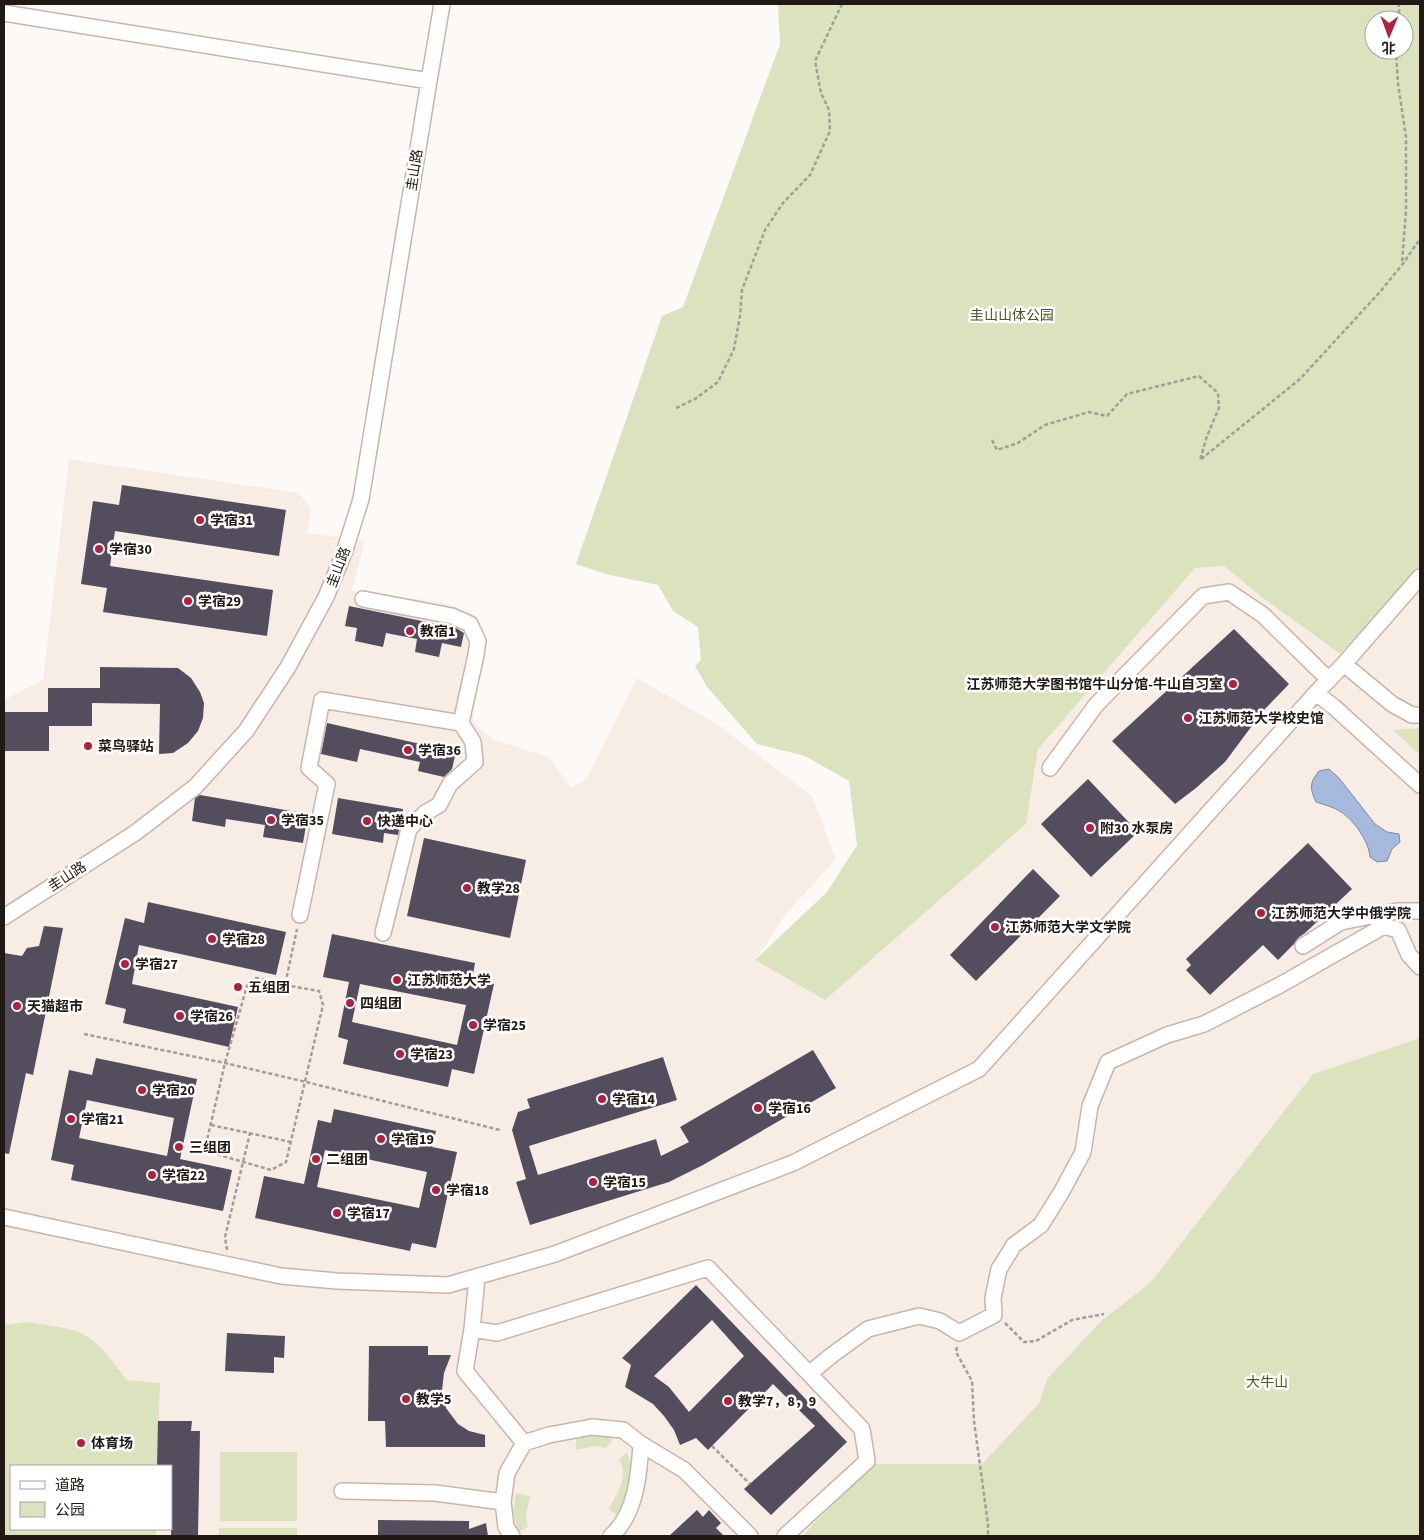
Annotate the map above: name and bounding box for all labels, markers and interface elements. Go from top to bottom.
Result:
north arrow [1364,10,1414,60]
text: 北 [1382,37,1396,57]
street label: 圭山路 [402,148,428,192]
park label: 圭山山体公园 [970,306,1054,326]
place label: 学宿31 [210,511,253,531]
marker: 学宿31 [194,514,206,526]
place label: 学宿30 [109,540,152,560]
marker: 学宿30 [93,543,105,555]
street label: 圭山路 [322,544,356,591]
place label: 学宿29 [198,592,241,612]
marker: 学宿29 [182,595,194,607]
place label: 教宿1 [420,622,455,642]
marker: 教宿1 [404,625,416,637]
place label: 江苏师范大学图书馆牛山分馆-牛山自习室 [966,675,1223,695]
marker: 江苏师范大学图书馆牛山分馆-牛山自习室 [1227,678,1239,690]
place label: 江苏师范大学校史馆 [1198,709,1324,729]
marker: 江苏师范大学校史馆 [1182,712,1194,724]
place label: 菜鸟驿站 [98,737,154,757]
marker: 菜鸟驿站 [82,740,94,752]
place label: 学宿36 [418,741,461,761]
marker: 学宿36 [402,744,414,756]
place label: 学宿35 [281,811,324,831]
place label: 快递中心 [377,812,433,832]
marker: 学宿35 [265,814,277,826]
marker: 快递中心 [361,815,373,827]
place label: 附30 水泵房 [1100,819,1174,839]
marker: 附30 水泵房 [1084,822,1096,834]
street label: 圭山路 [44,857,91,897]
place label: 教学28 [477,879,520,899]
marker: 教学28 [461,882,473,894]
place label: 江苏师范大学中俄学院 [1271,904,1411,924]
marker: 江苏师范大学中俄学院 [1255,907,1267,919]
place label: 江苏师范大学文学院 [1005,918,1131,938]
marker: 江苏师范大学文学院 [989,921,1001,933]
place label: 学宿28 [222,930,265,950]
marker: 学宿28 [206,933,218,945]
place label: 学宿27 [135,955,178,975]
marker: 学宿27 [119,958,131,970]
place label: 江苏师范大学 [407,971,491,991]
marker: 江苏师范大学 [391,974,403,986]
place label: 五组团 [248,978,290,998]
marker: 五组团 [232,981,244,993]
place label: 四组团 [360,994,402,1014]
place label: 天猫超市 [27,997,83,1017]
marker: 四组团 [344,997,356,1009]
marker: 天猫超市 [11,1000,23,1012]
place label: 学宿26 [190,1007,233,1027]
marker: 学宿26 [174,1010,186,1022]
place label: 学宿25 [483,1016,526,1036]
marker: 学宿25 [467,1019,479,1031]
place label: 学宿23 [410,1045,453,1065]
marker: 学宿23 [394,1048,406,1060]
place label: 学宿20 [152,1081,195,1101]
marker: 学宿20 [136,1084,148,1096]
place label: 学宿14 [612,1090,655,1110]
marker: 学宿14 [596,1093,608,1105]
place label: 学宿16 [768,1099,811,1119]
marker: 学宿16 [752,1102,764,1114]
place label: 学宿21 [81,1110,124,1130]
marker: 学宿21 [65,1113,77,1125]
place label: 学宿19 [391,1130,434,1150]
marker: 学宿19 [375,1133,387,1145]
place label: 三组团 [189,1138,231,1158]
marker: 三组团 [173,1141,185,1153]
place label: 二组团 [326,1150,368,1170]
marker: 二组团 [310,1153,322,1165]
place label: 学宿22 [162,1166,205,1186]
marker: 学宿22 [146,1169,158,1181]
place label: 学宿15 [603,1173,646,1193]
marker: 学宿15 [587,1176,599,1188]
place label: 学宿18 [446,1181,489,1201]
marker: 学宿18 [430,1184,442,1196]
place label: 学宿17 [347,1204,390,1224]
marker: 学宿17 [331,1207,343,1219]
park label: 大牛山 [1246,1373,1288,1393]
place label: 教学5 [416,1390,451,1410]
place label: 教学7，8，9 [738,1392,816,1412]
marker: 教学5 [400,1393,412,1405]
marker: 教学7，8，9 [722,1395,734,1407]
place label: 体育场 [91,1434,133,1454]
marker: 体育场 [75,1437,87,1449]
legend [10,1465,172,1530]
text: 道路 [55,1475,85,1496]
text: 公园 [55,1500,85,1521]

